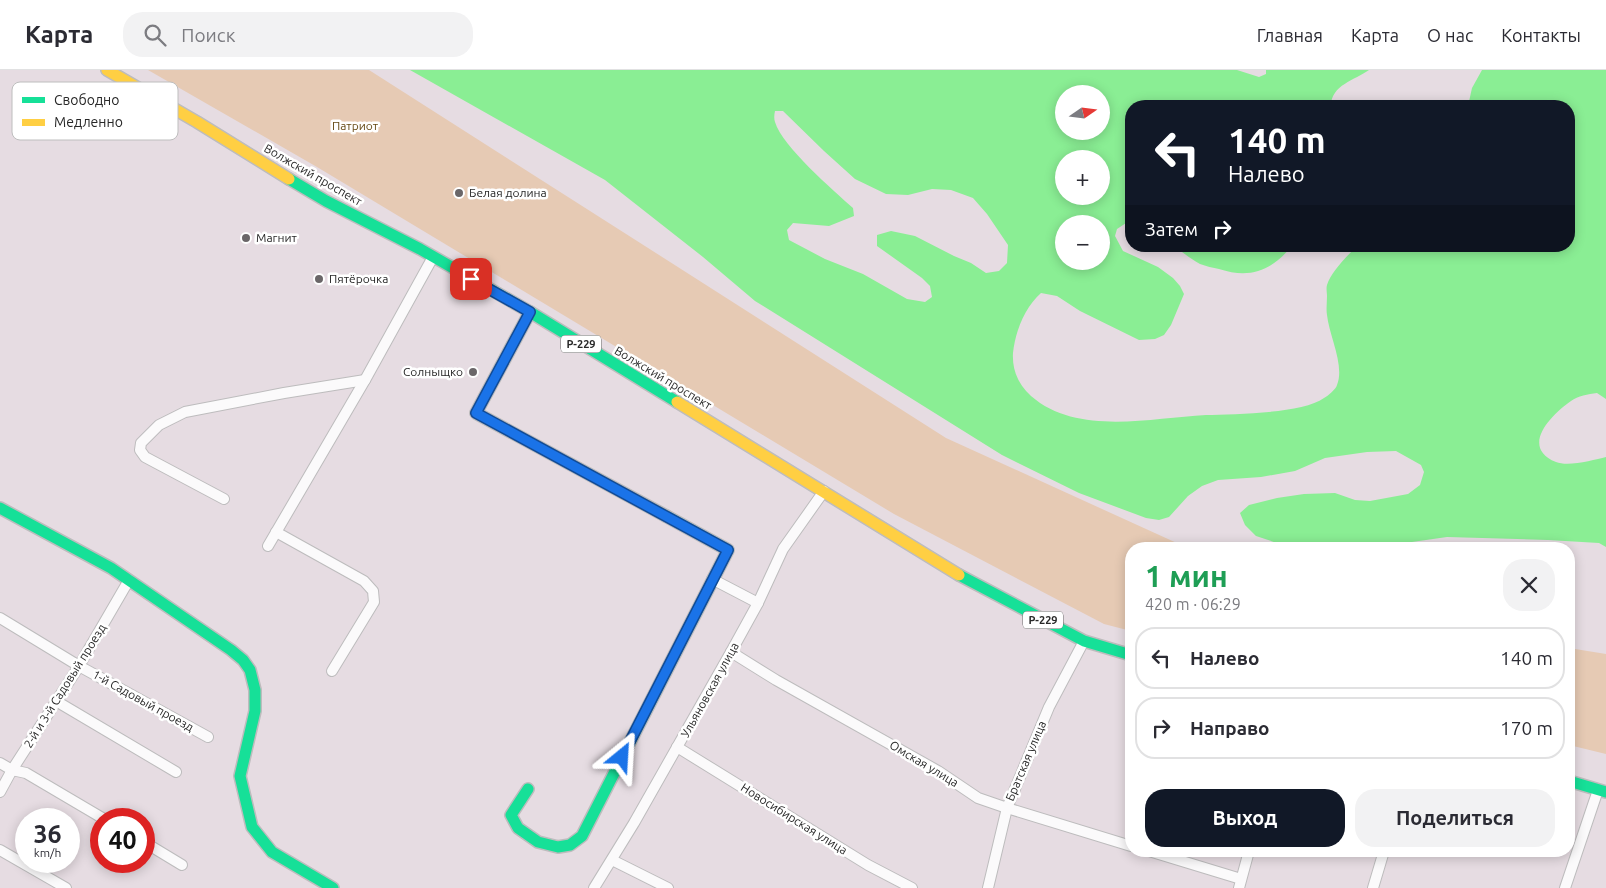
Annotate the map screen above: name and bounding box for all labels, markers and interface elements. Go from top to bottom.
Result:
search box [123,12,473,57]
text: Карта [25,21,93,48]
icon: search [141,21,169,49]
text: Поиск [181,24,235,46]
text: Главная [1257,25,1323,45]
text: Карта [1351,25,1399,45]
text: О нас [1427,25,1473,45]
text: Контакты [1501,25,1581,45]
legend [12,82,178,140]
north arrow [1055,85,1110,140]
map controls [1055,85,1110,270]
text: Свободно [54,92,119,108]
text: Медленно [54,114,123,130]
park label: Патриот [332,119,379,132]
icon: left [1145,120,1210,185]
text: 140 m [1228,120,1326,160]
street label: Волжский проспект [262,141,365,208]
button: + [1055,150,1110,205]
text: Налево [1228,161,1305,186]
place label: Белая долина [469,186,547,199]
marker: Белая долина [453,187,465,199]
button: − [1055,215,1110,270]
icon: right [1208,215,1236,243]
text: Затем [1145,218,1198,240]
place label: Магнит [256,231,298,244]
marker: Магнит [240,232,252,244]
pin [450,258,492,300]
icon: arrive [457,265,485,293]
place label: Пятёрочка [329,272,388,285]
marker: Пятёрочка [313,273,325,285]
road number: Р-229 [561,336,601,352]
street label: Волжский проспект [612,344,715,412]
place label: Солныщко [403,365,463,378]
marker: Солныщко [467,366,479,378]
text: 1 мин [1145,559,1228,593]
button: close [1503,559,1555,611]
text: 420 m · 06:29 [1145,595,1241,613]
road number: Р-229 [1023,612,1063,628]
street label: 2-й и 3-й Садовый проезд [21,621,108,750]
street label: Ульяновская улица [678,640,741,739]
icon: left [1147,644,1175,672]
text: Налево [1190,647,1259,669]
text: 140 m [1500,647,1553,669]
street label: 1-й Садовый проезд [90,667,196,734]
icon: right [1147,714,1175,742]
text: Направо [1190,717,1270,739]
text: 170 m [1500,717,1553,739]
street label: Братская улица [1003,719,1048,803]
position arrow [595,730,647,782]
street label: Омская улица [887,738,961,789]
street label: Новосибирская улица [739,781,850,857]
button: Выход [1145,789,1345,847]
button: Поделиться [1355,789,1555,847]
speed limit sign: 40 [90,808,155,873]
text: 36 [33,820,62,848]
text: km/h [34,846,61,859]

